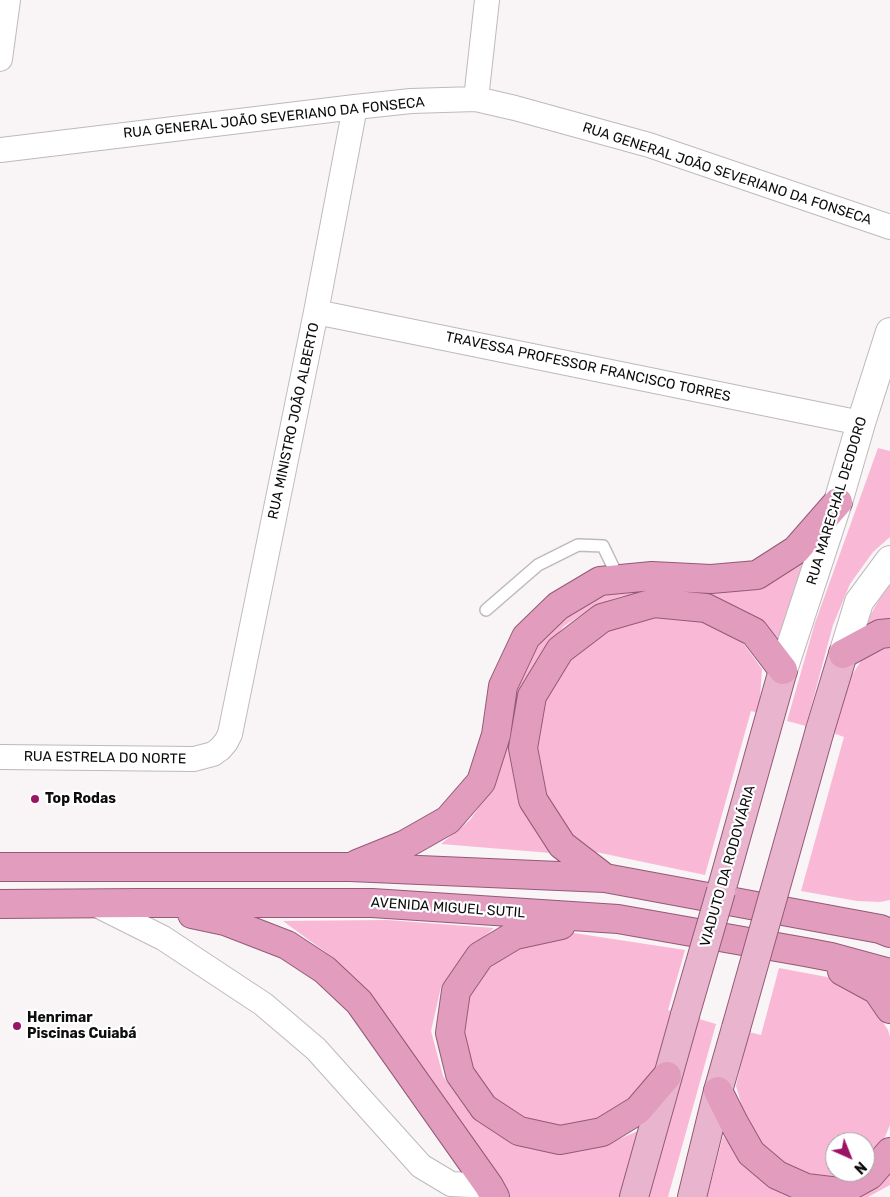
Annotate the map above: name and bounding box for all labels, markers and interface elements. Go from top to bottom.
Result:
street label: RUA GENERAL JOÃO SEVERIANO DA FONSECA [122,94,426,142]
street label: RUA GENERAL JOÃO SEVERIANO DA FONSECA [580,119,874,229]
street label: RUA MINISTRO JOÃO ALBERTO [265,321,323,521]
street label: TRAVESSA PROFESSOR FRANCISCO TORRES [444,329,732,405]
street label: RUA MARECHAL DEODORO [803,415,871,587]
street label: RUA ESTRELA DO NORTE [24,748,186,768]
street label: VIADUTO DA RODOVIÁRIA [697,783,759,949]
place label: Top Rodas [45,791,116,807]
marker: Top Rodas [29,793,41,805]
street label: AVENIDA MIGUEL SUTIL [370,894,526,922]
place label: Henrimar Piscinas Cuiabá [27,1010,137,1042]
marker: Henrimar Piscinas Cuiabá [11,1020,23,1032]
north arrow [825,1132,875,1182]
text: N [851,1158,870,1177]

